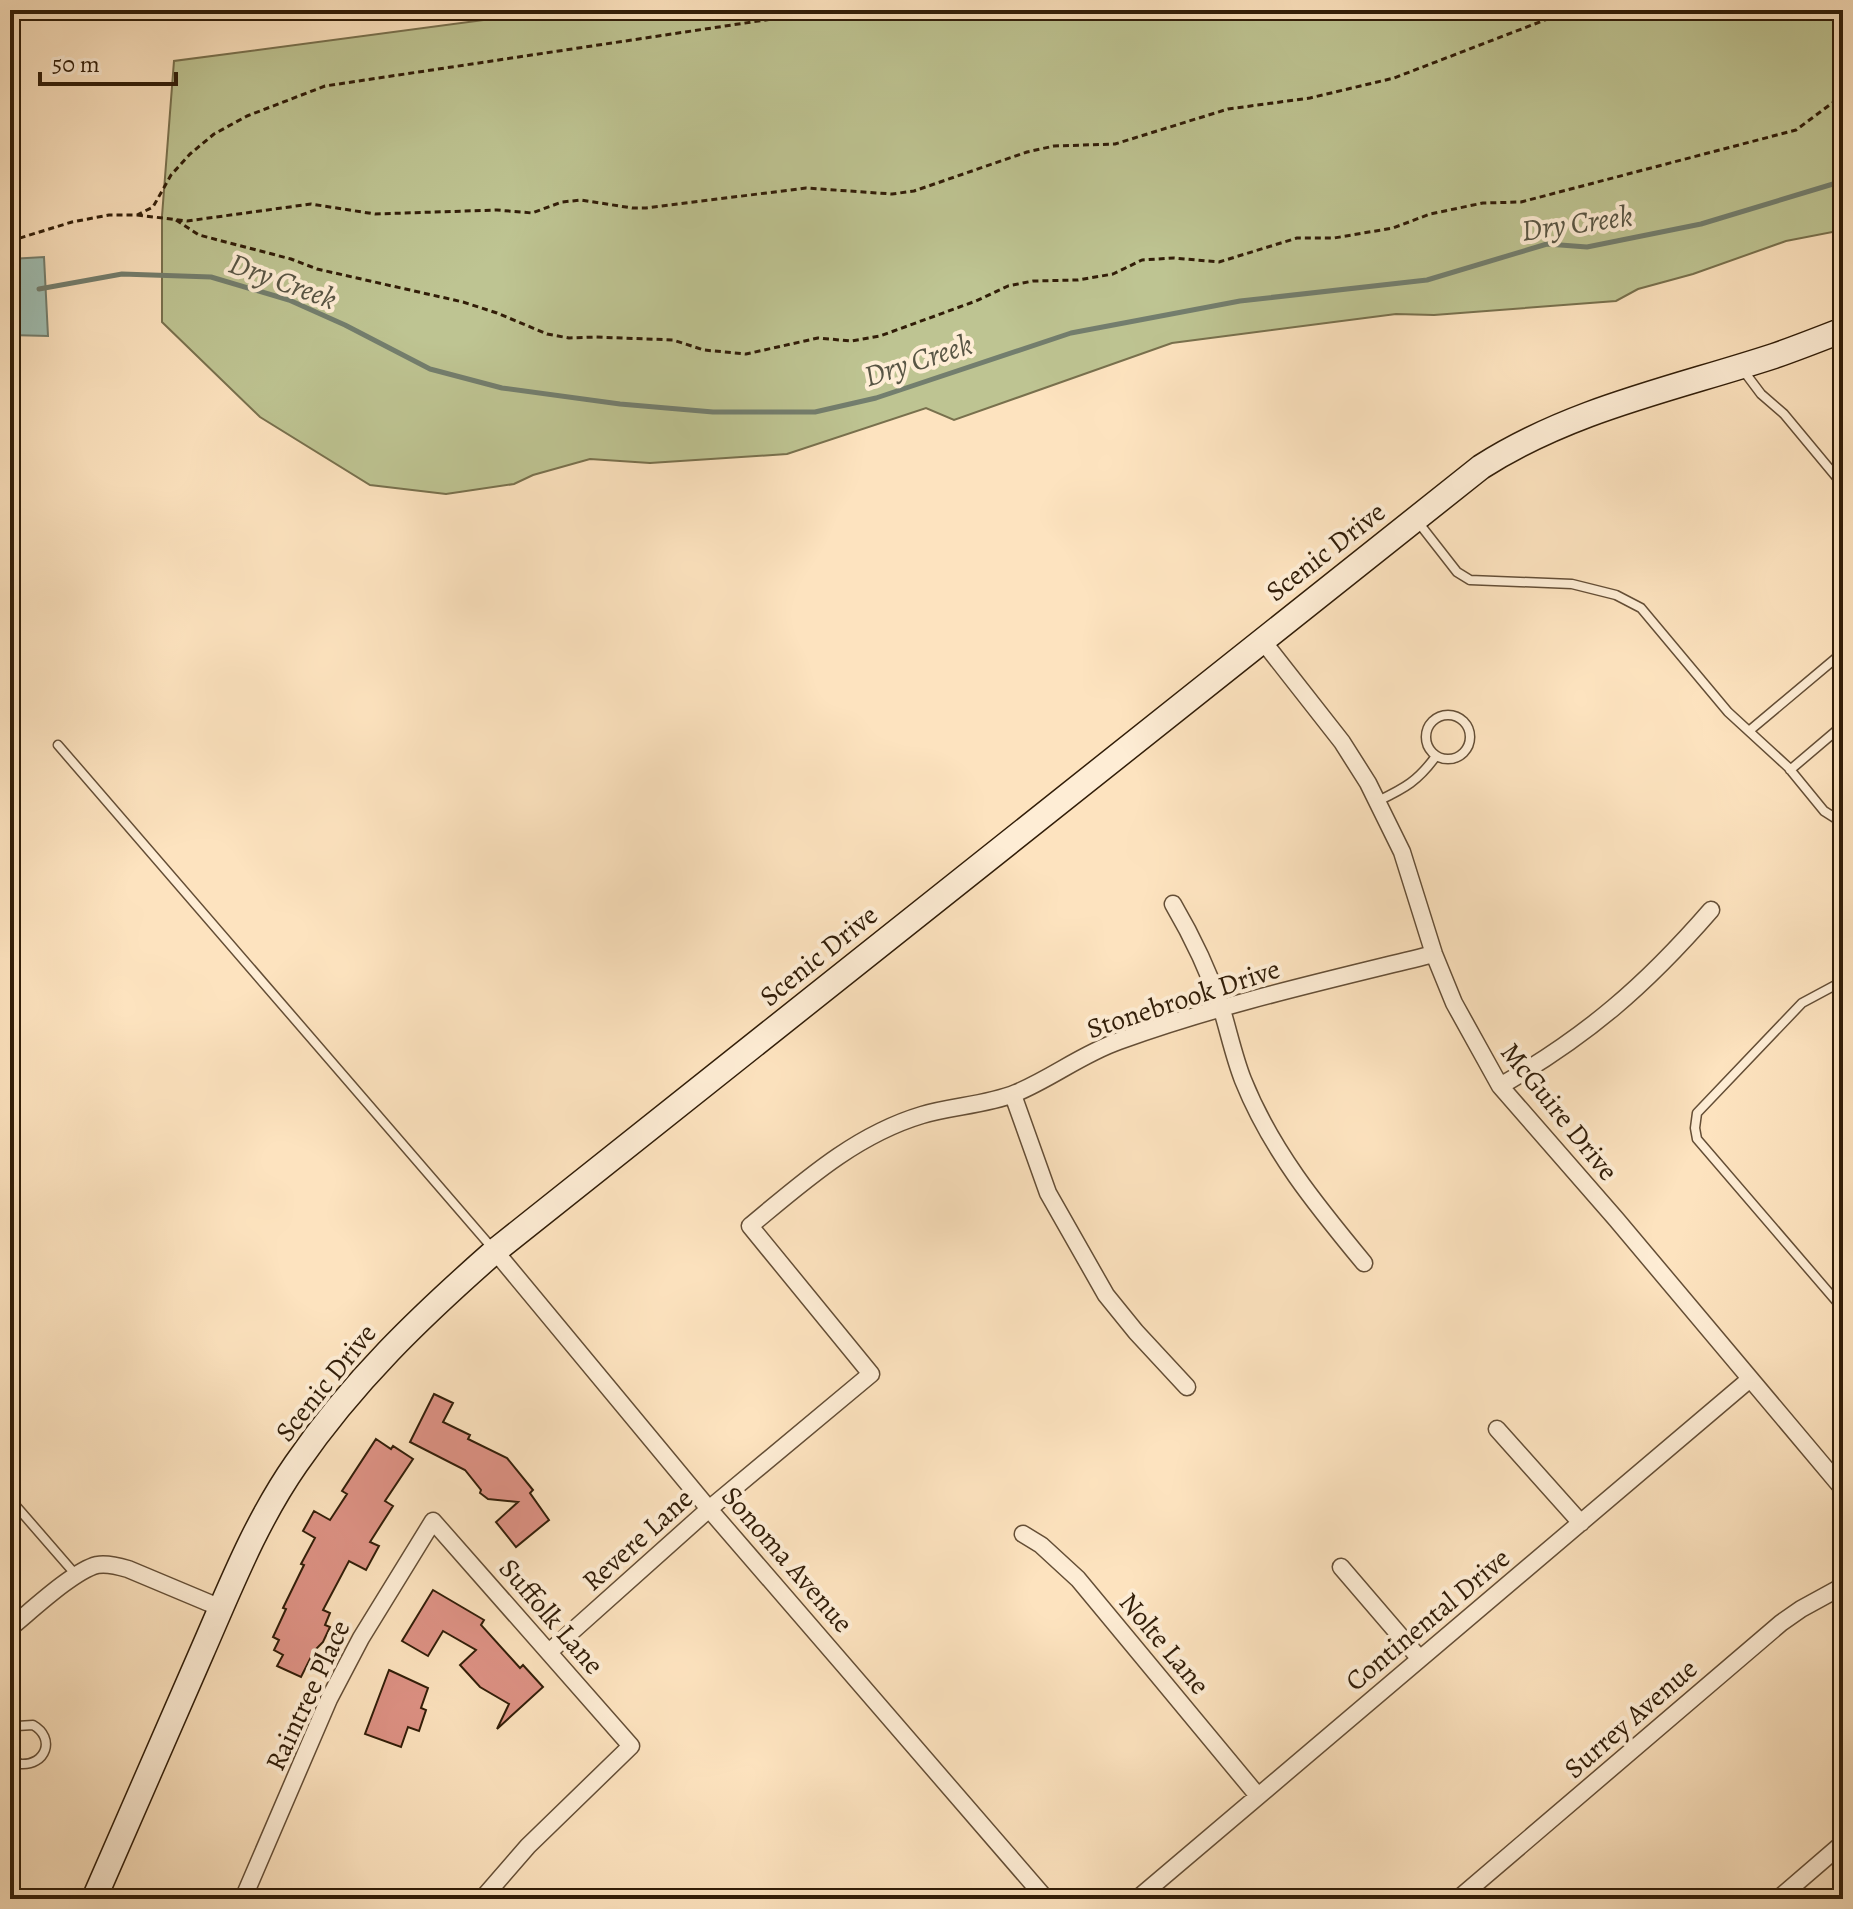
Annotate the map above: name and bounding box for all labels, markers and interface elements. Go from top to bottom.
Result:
scale bar [40,36,176,86]
text: 50 m [52,48,100,80]
water label: Dry Creek [1519,195,1635,251]
water label: Dry Creek [224,243,342,319]
water label: Dry Creek [859,324,977,396]
street label: Scenic Drive [1258,493,1393,610]
street label: Scenic Drive [752,896,886,1015]
street label: Stonebrook Drive [1082,950,1285,1048]
street label: McGuire Drive [1492,1035,1627,1189]
street label: Scenic Drive [266,1316,385,1450]
street label: Sonoma Avenue [713,1478,862,1641]
street label: Revere Lane [574,1480,701,1600]
street label: Continental Drive [1337,1540,1518,1700]
street label: Suffolk Lane [490,1550,612,1683]
street label: Nolte Lane [1110,1584,1218,1703]
street label: Raintree Place [256,1614,359,1777]
street label: Surrey Avenue [1556,1650,1705,1787]

